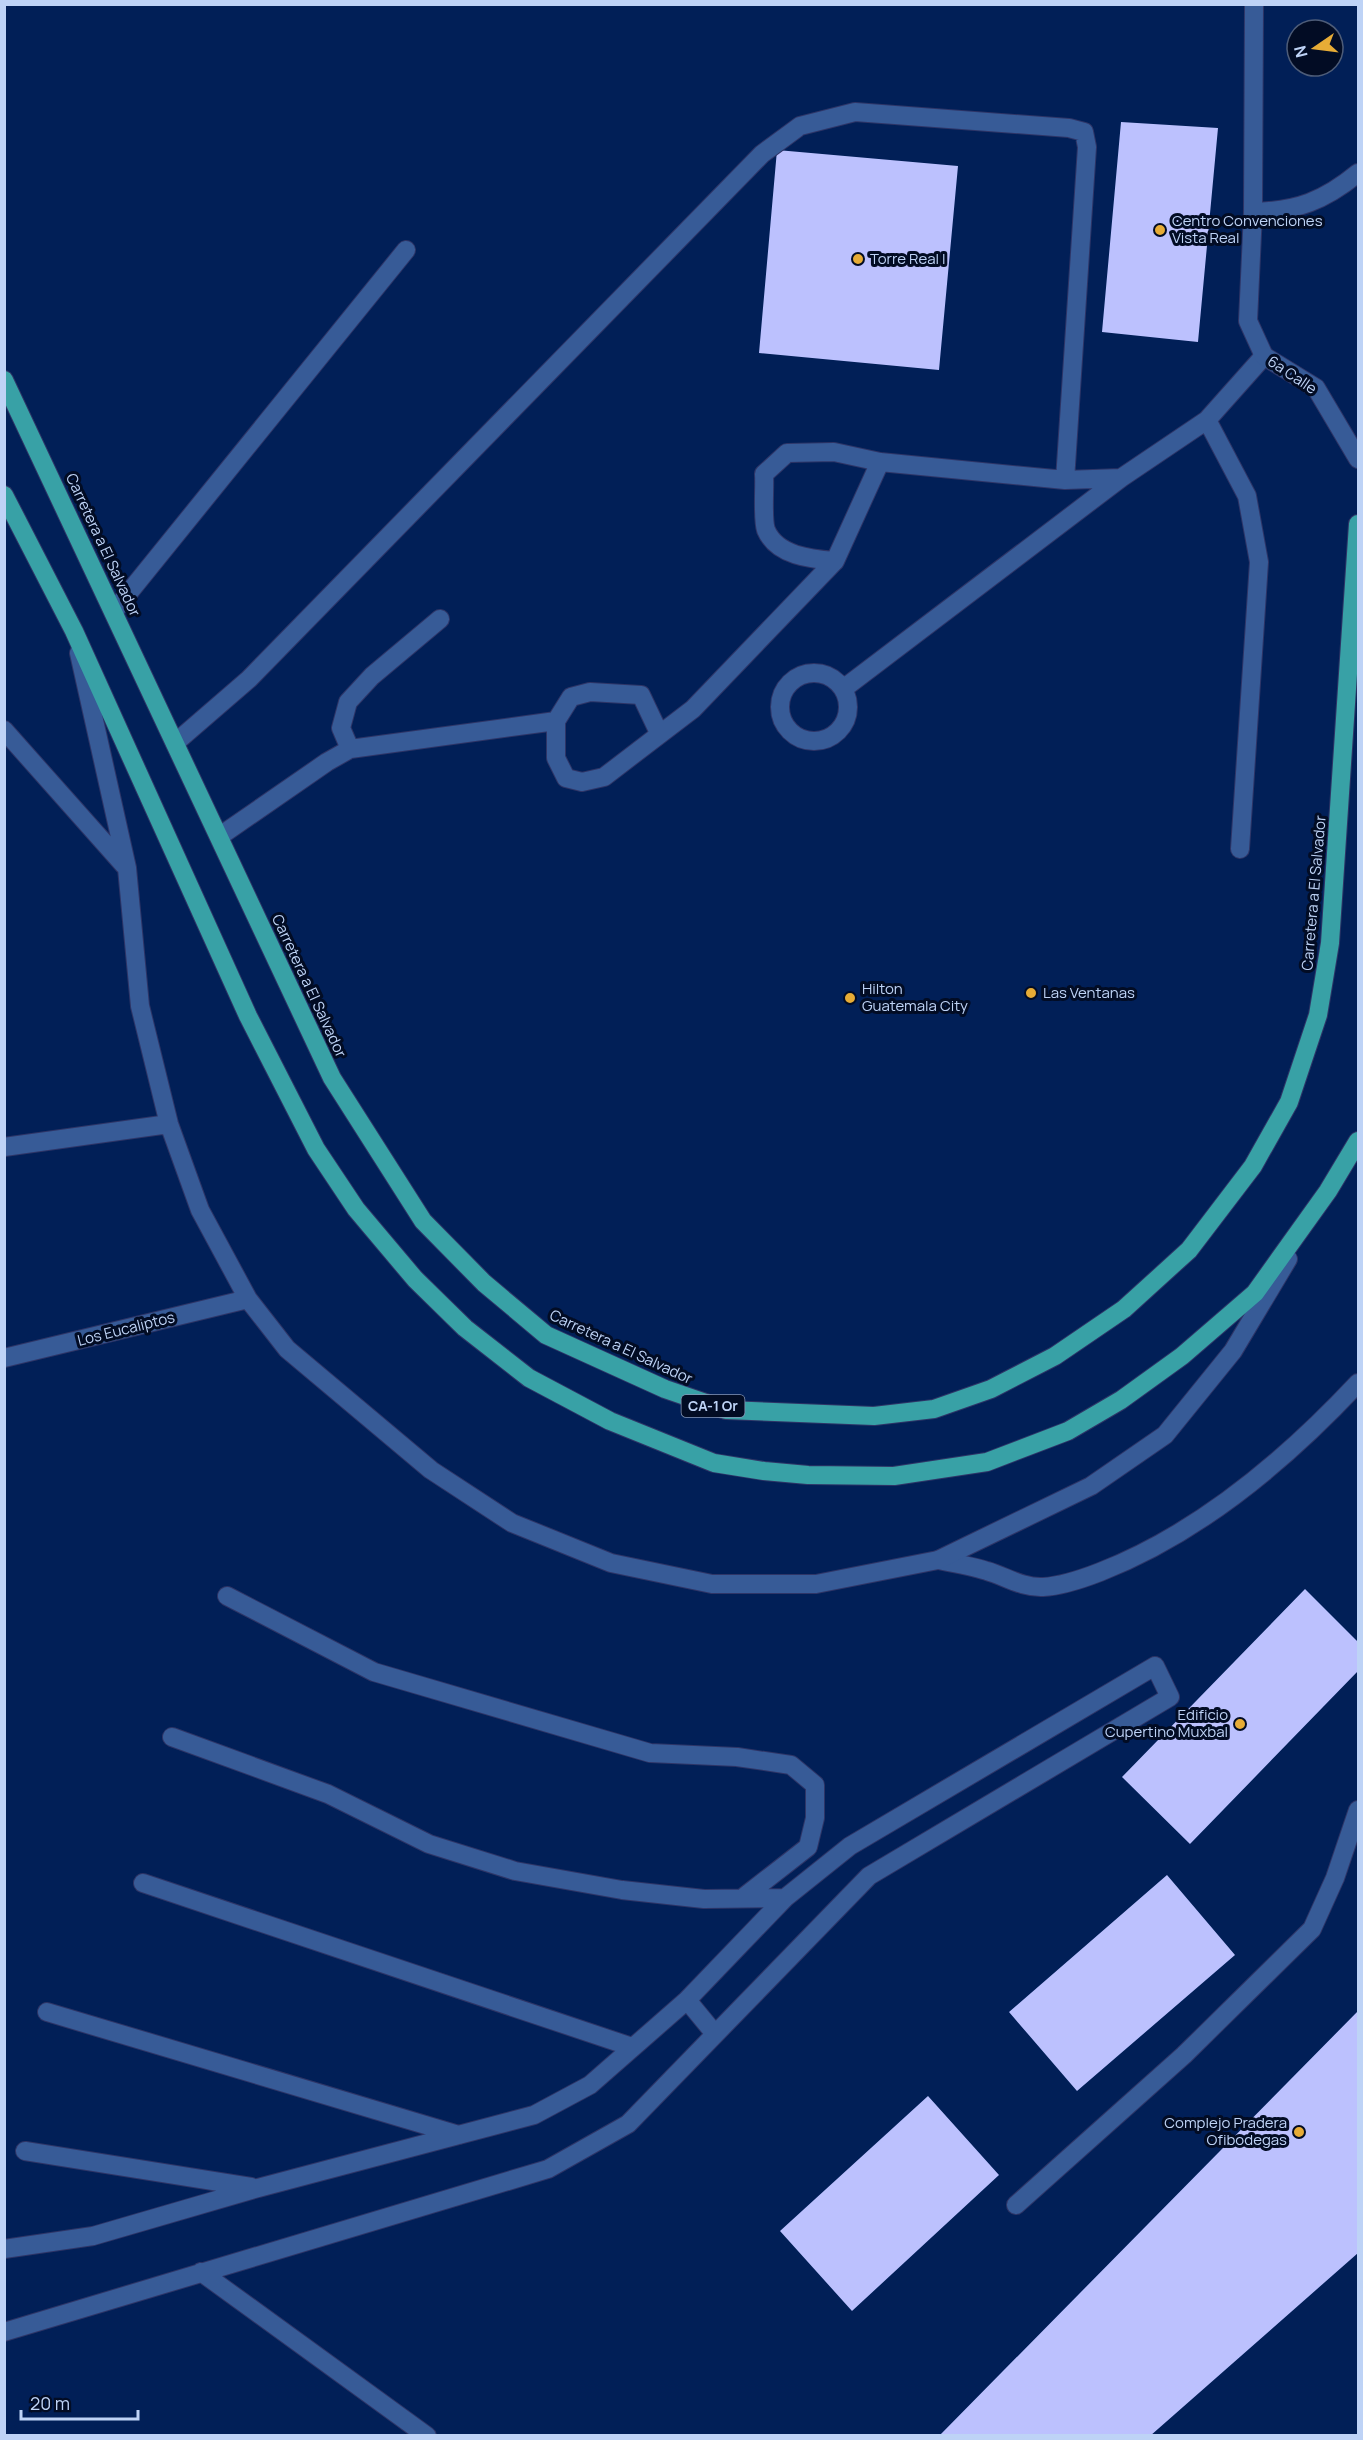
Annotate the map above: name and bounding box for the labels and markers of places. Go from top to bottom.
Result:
place label: Centro Convenciones Vista Real [1172,210,1323,248]
marker: Centro Convenciones Vista Real [1153,223,1167,237]
place label: Torre Real I [870,248,945,269]
marker: Torre Real I [851,252,865,266]
place label: Hilton Guatemala City [862,978,968,1016]
place label: Las Ventanas [1043,982,1135,1003]
marker: Las Ventanas [1024,986,1038,1000]
marker: Hilton Guatemala City [843,991,857,1005]
place label: Edificio Cupertino Muxbal [1105,1704,1228,1742]
marker: Edificio Cupertino Muxbal [1233,1717,1247,1731]
place label: Complejo Pradera Ofibodegas [1164,2112,1287,2150]
marker: Complejo Pradera Ofibodegas [1292,2125,1306,2139]

